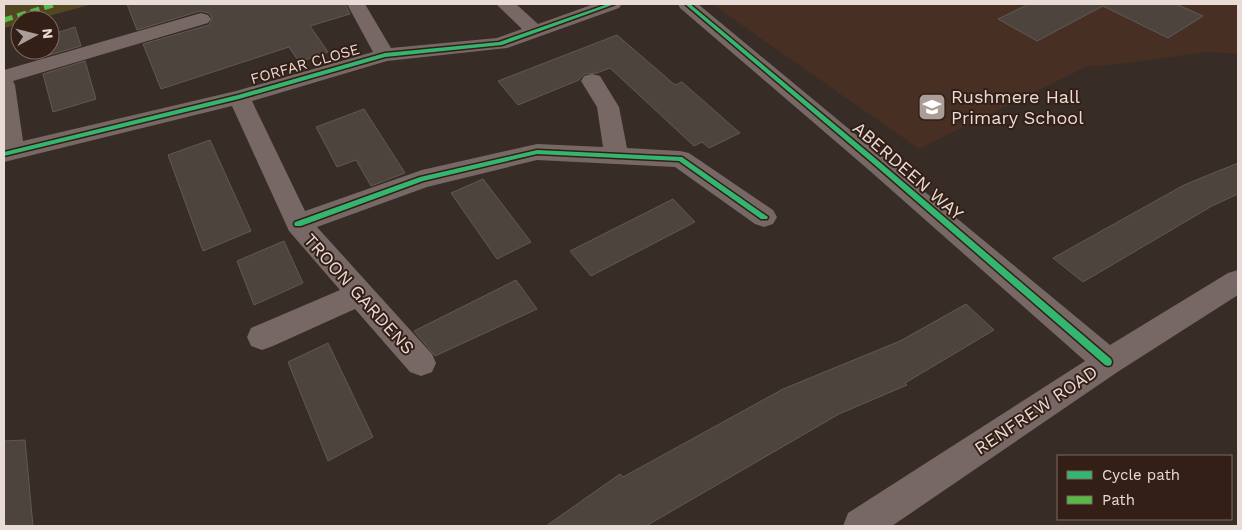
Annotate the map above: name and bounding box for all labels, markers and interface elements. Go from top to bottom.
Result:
north arrow [10,10,60,60]
text: N [39,27,56,40]
street label: FORFAR CLOSE [248,40,362,88]
place label: Rushmere Hall Primary School [951,86,1084,128]
school or university icon: Rushmere Hall Primary School [917,92,947,122]
street label: ABERDEEN WAY [849,117,968,225]
street label: TROON GARDENS [300,229,419,358]
street label: RENFREW ROAD [970,361,1101,459]
legend [1057,455,1232,520]
text: Cycle path [1102,466,1180,484]
text: Path [1102,491,1135,509]

